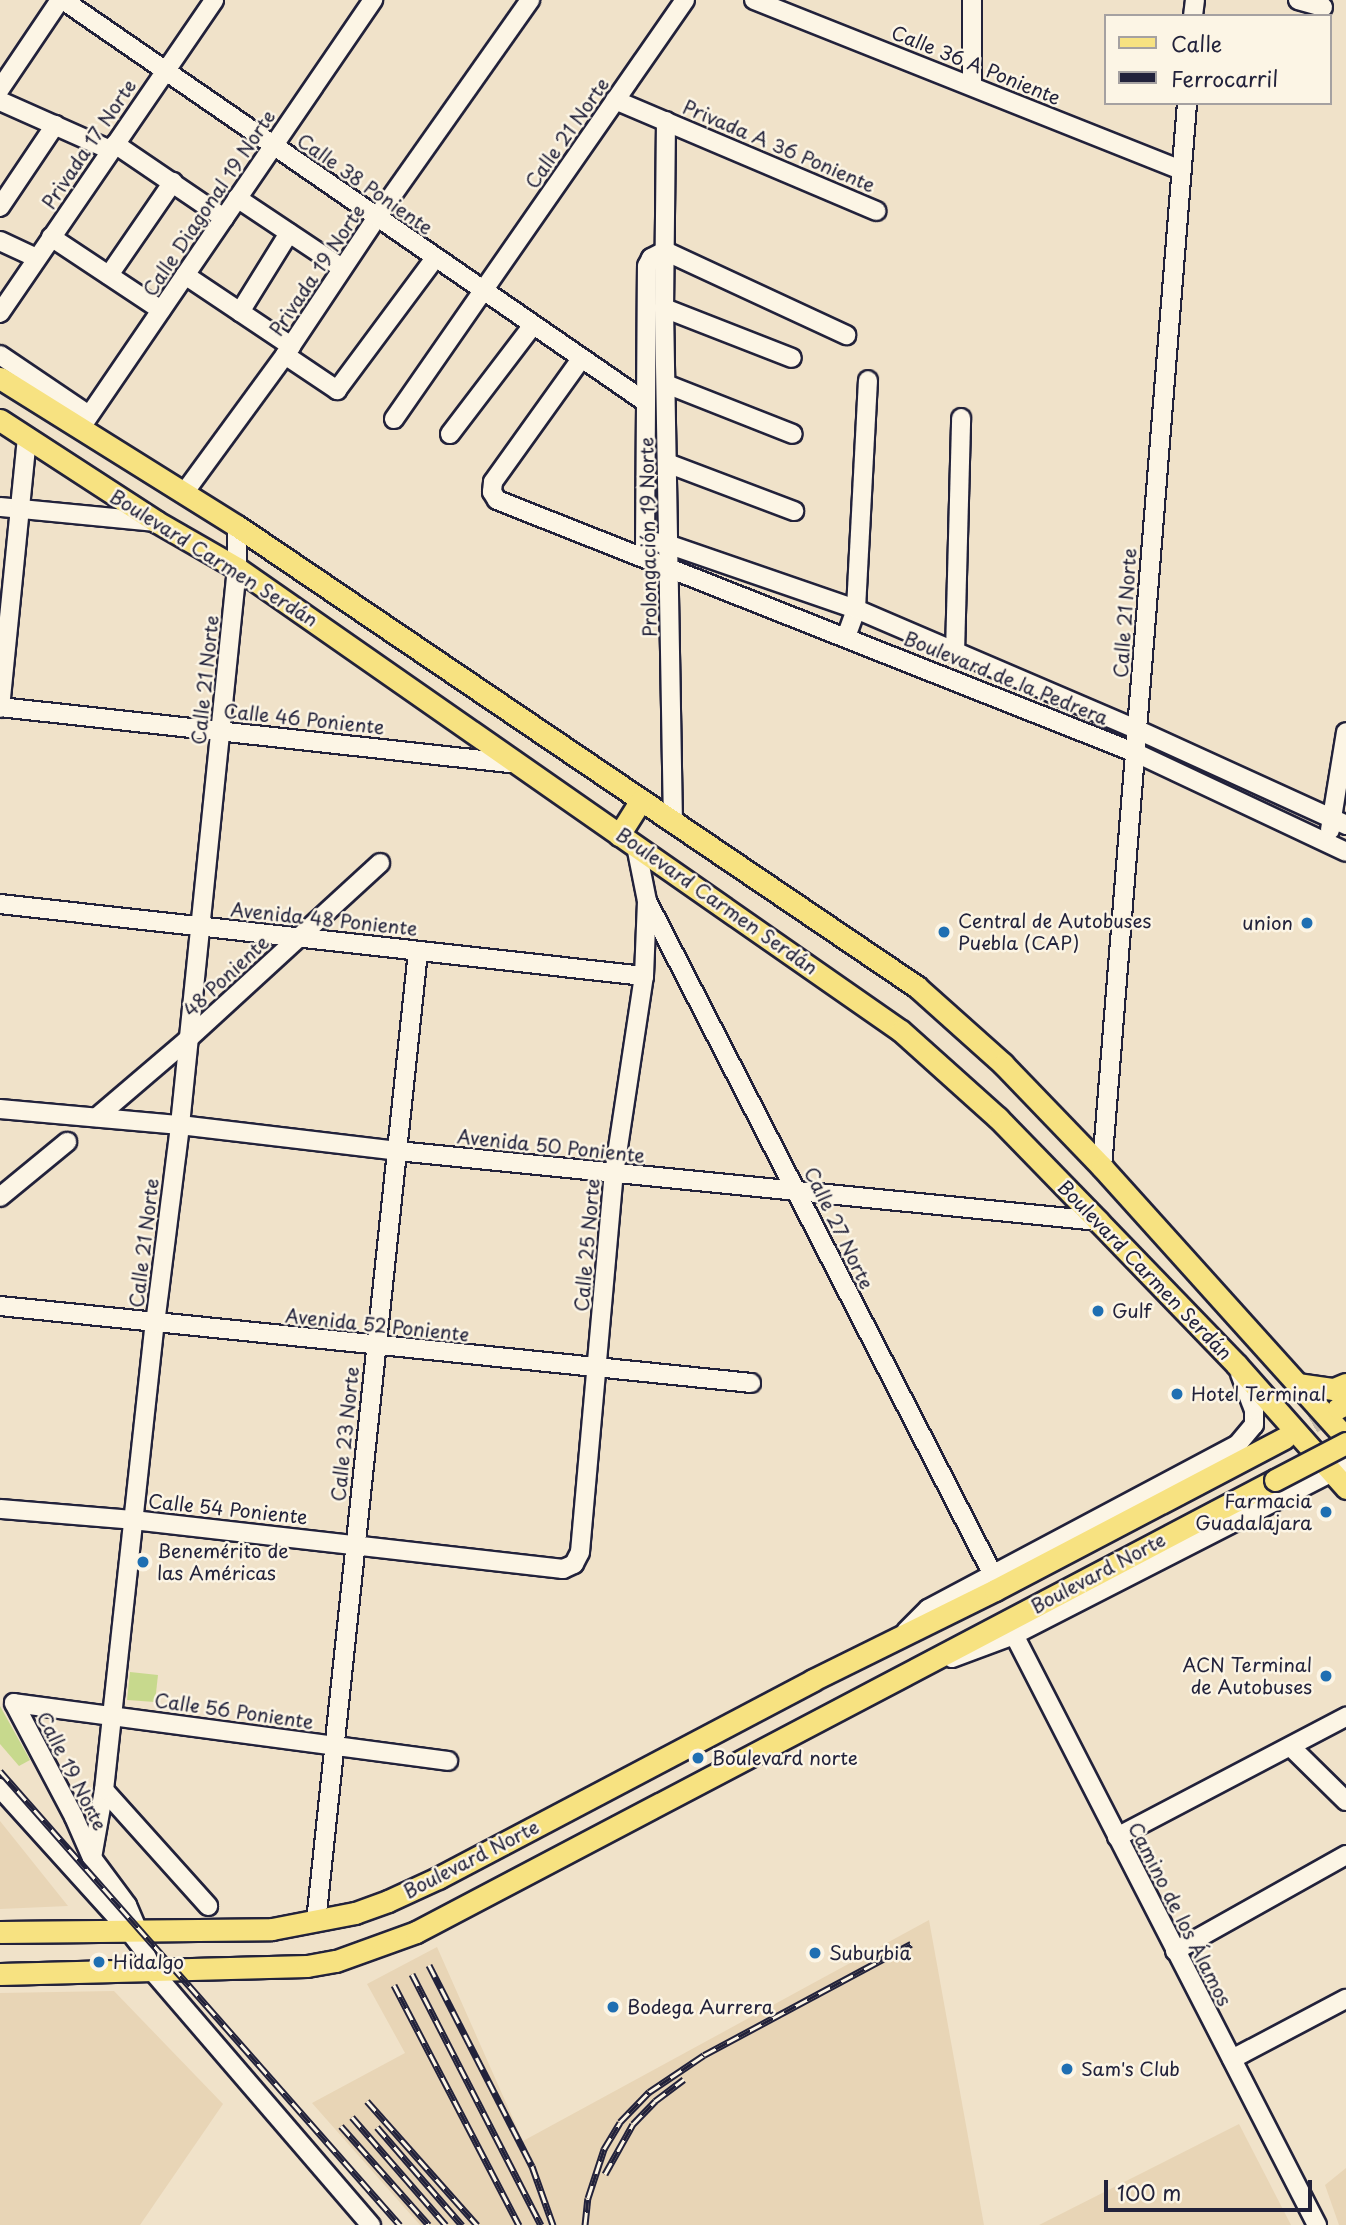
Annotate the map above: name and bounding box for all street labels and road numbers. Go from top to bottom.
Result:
street label: Calle 36 A Poniente [887,20,1065,110]
street label: Calle 21 Norte [520,72,614,194]
street label: Privada 17 Norte [37,75,141,213]
street label: Privada A 36 Poniente [680,95,878,197]
street label: Calle Diagonal 19 Norte [138,106,280,300]
street label: Calle 38 Poniente [293,129,437,239]
street label: Privada 19 Norte [265,200,369,340]
street label: Prolongación 19 Norte [635,437,661,637]
street label: Boulevard Carmen Serdán [106,485,322,631]
street label: Calle 21 Norte [1109,546,1141,680]
street label: Calle 21 Norte [187,613,223,747]
street label: Boulevard de la Pedrera [901,627,1111,729]
street label: Calle 46 Poniente [222,699,386,739]
street label: Boulevard Carmen Serdán [612,823,822,979]
street label: Avenida 48 Poniente [230,898,418,940]
street label: 48 Poniente [179,931,273,1021]
street label: Avenida 50 Poniente [456,1125,646,1167]
street label: Calle 27 Norte [799,1163,879,1293]
street label: Calle 21 Norte [125,1176,163,1310]
street label: Calle 25 Norte [570,1176,604,1314]
street label: Boulevard Carmen Serdán [1053,1176,1237,1364]
street label: Avenida 52 Poniente [282,1304,472,1346]
street label: Calle 23 Norte [327,1365,363,1503]
street label: Calle 54 Poniente [147,1489,309,1529]
street label: Boulevard Norte [1027,1528,1169,1618]
street label: Calle 56 Poniente [152,1688,316,1734]
street label: Calle 19 Norte [32,1708,112,1834]
street label: Boulevard Norte [400,1815,542,1903]
street label: Camino de los Álamos [1124,1819,1236,2009]

